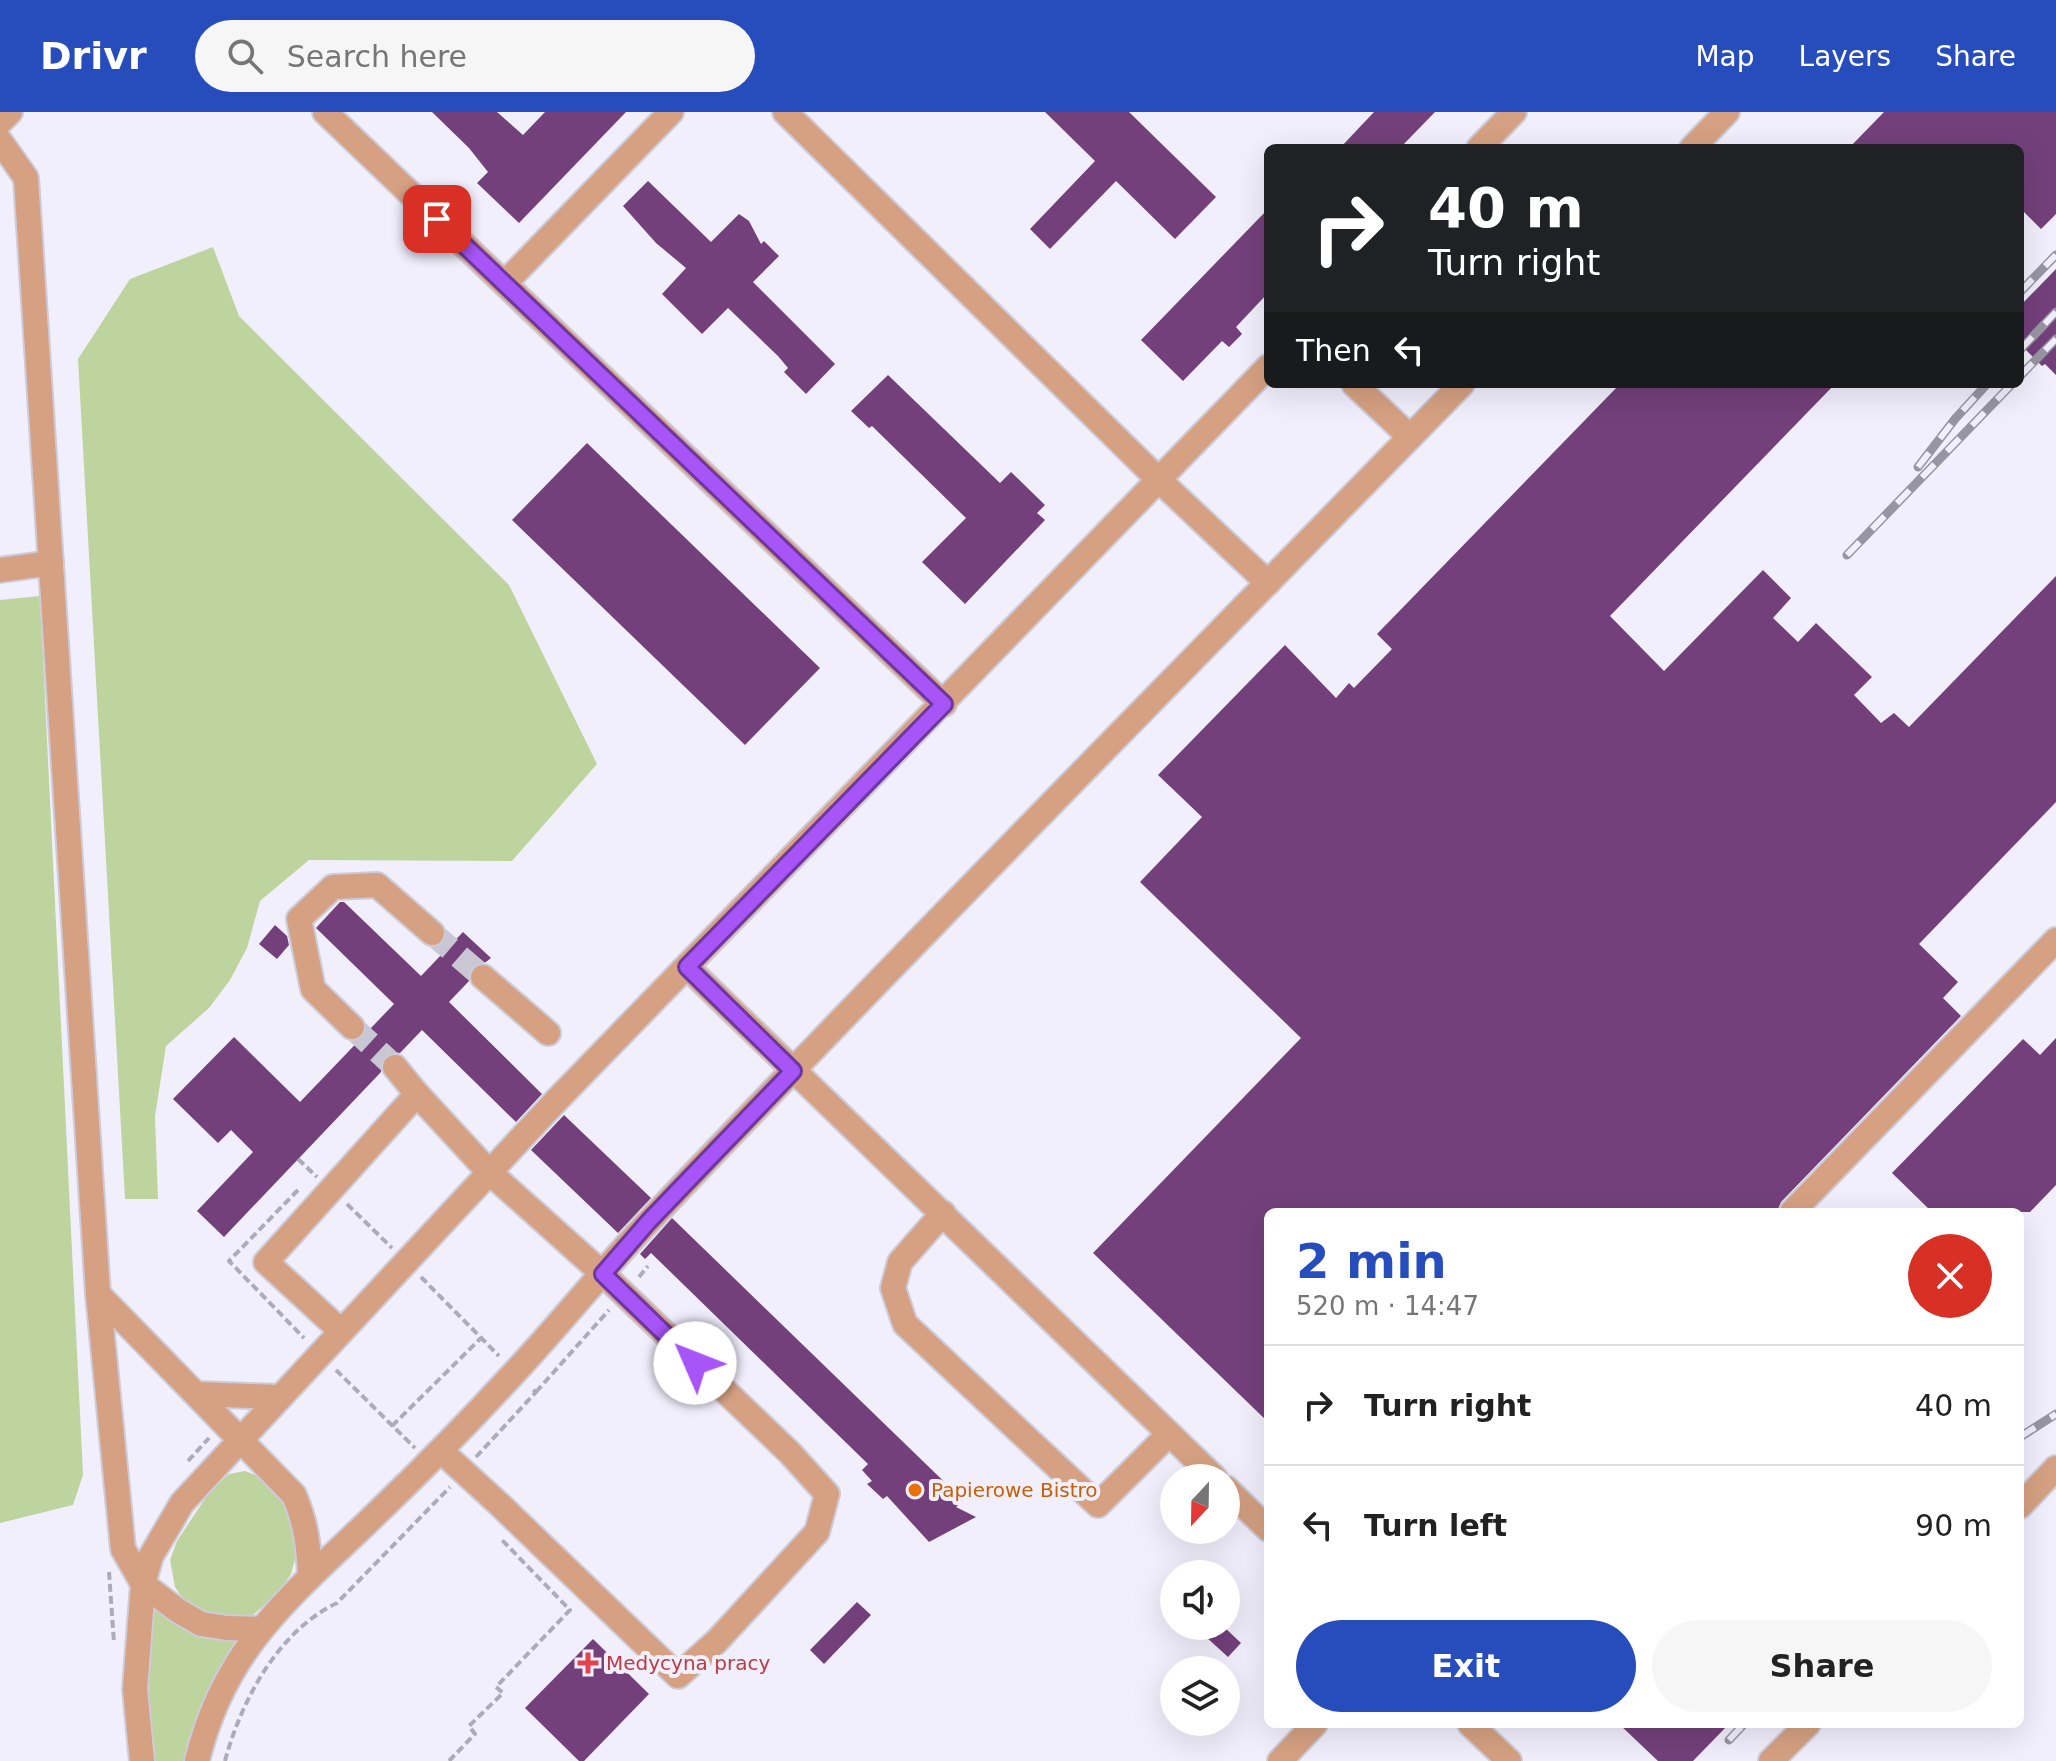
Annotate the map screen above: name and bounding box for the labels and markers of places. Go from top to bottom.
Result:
pin [403,185,471,253]
place label: Papierowe Bistro [931,1478,1098,1502]
marker: Papierowe Bistro [906,1481,924,1499]
place label: Medycyna pracy [606,1651,770,1675]
marker: Medycyna pracy [577,1652,599,1674]

